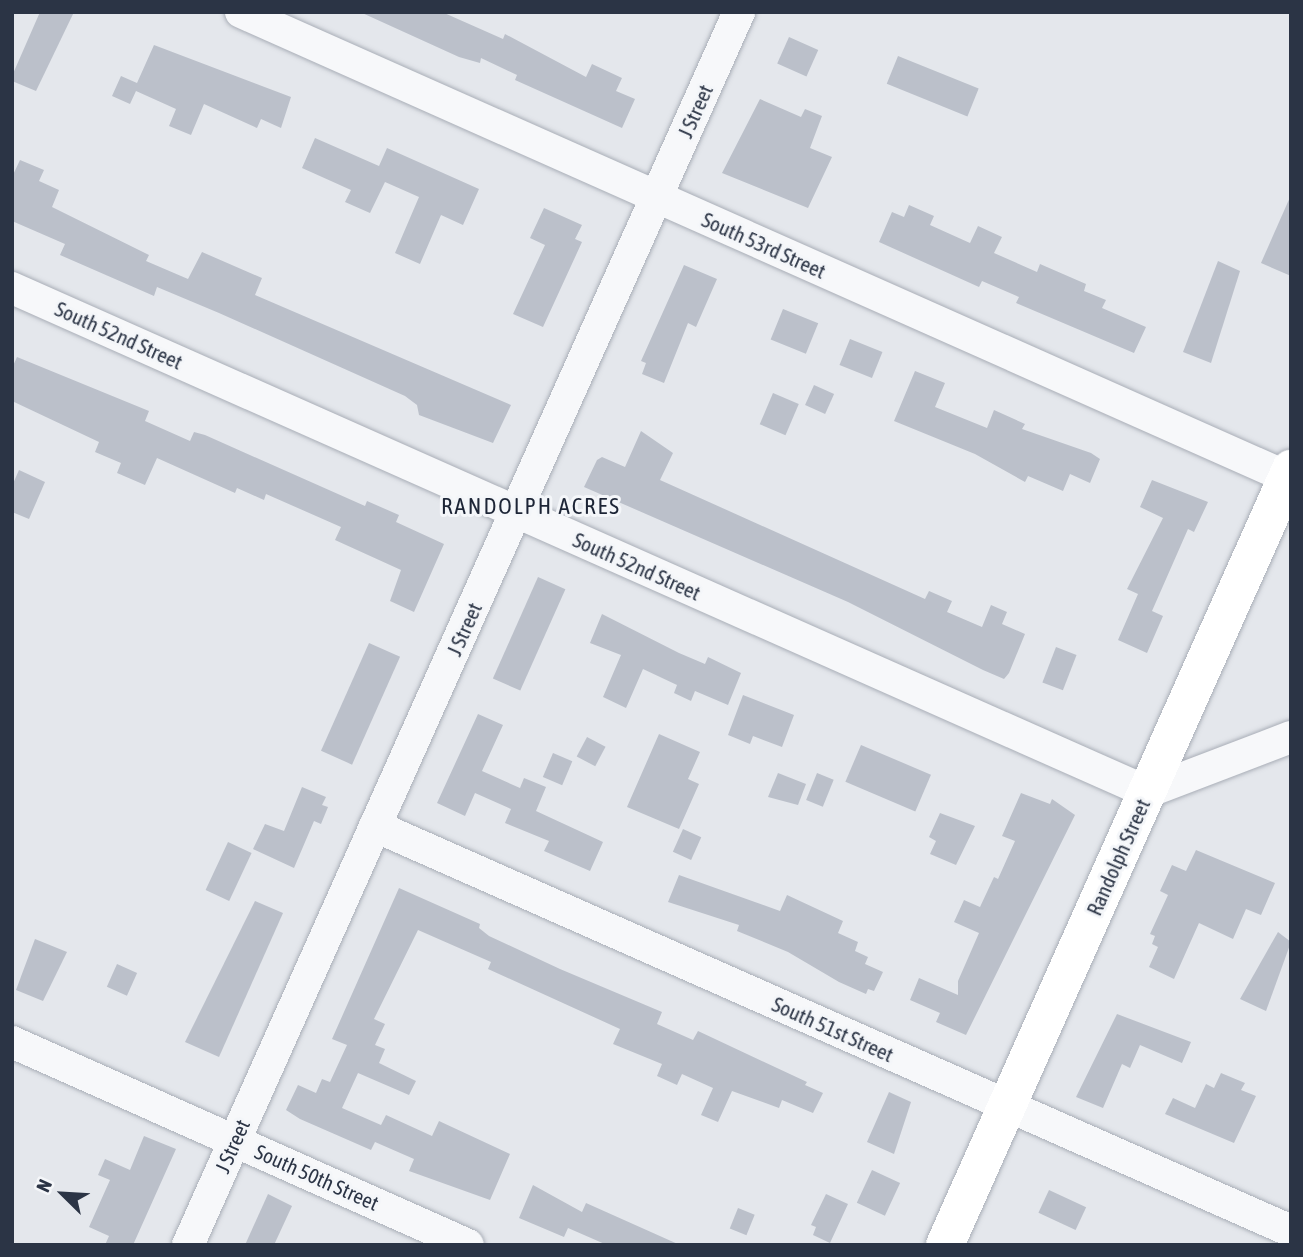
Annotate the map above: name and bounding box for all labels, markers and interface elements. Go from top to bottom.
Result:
street label: J Street [672,80,718,142]
street label: South 53rd Street [698,206,830,284]
street label: South 52nd Street [51,296,187,374]
district label: RANDOLPH ACRES [443,492,619,520]
street label: South 52nd Street [569,527,705,605]
street label: J Street [441,598,487,660]
street label: Randolph Street [1081,795,1155,919]
street label: South 51st Street [768,991,898,1067]
street label: J Street [209,1115,255,1177]
street label: South 50th Street [251,1138,383,1216]
north arrow [28,1159,98,1229]
text: N [31,1176,56,1195]

